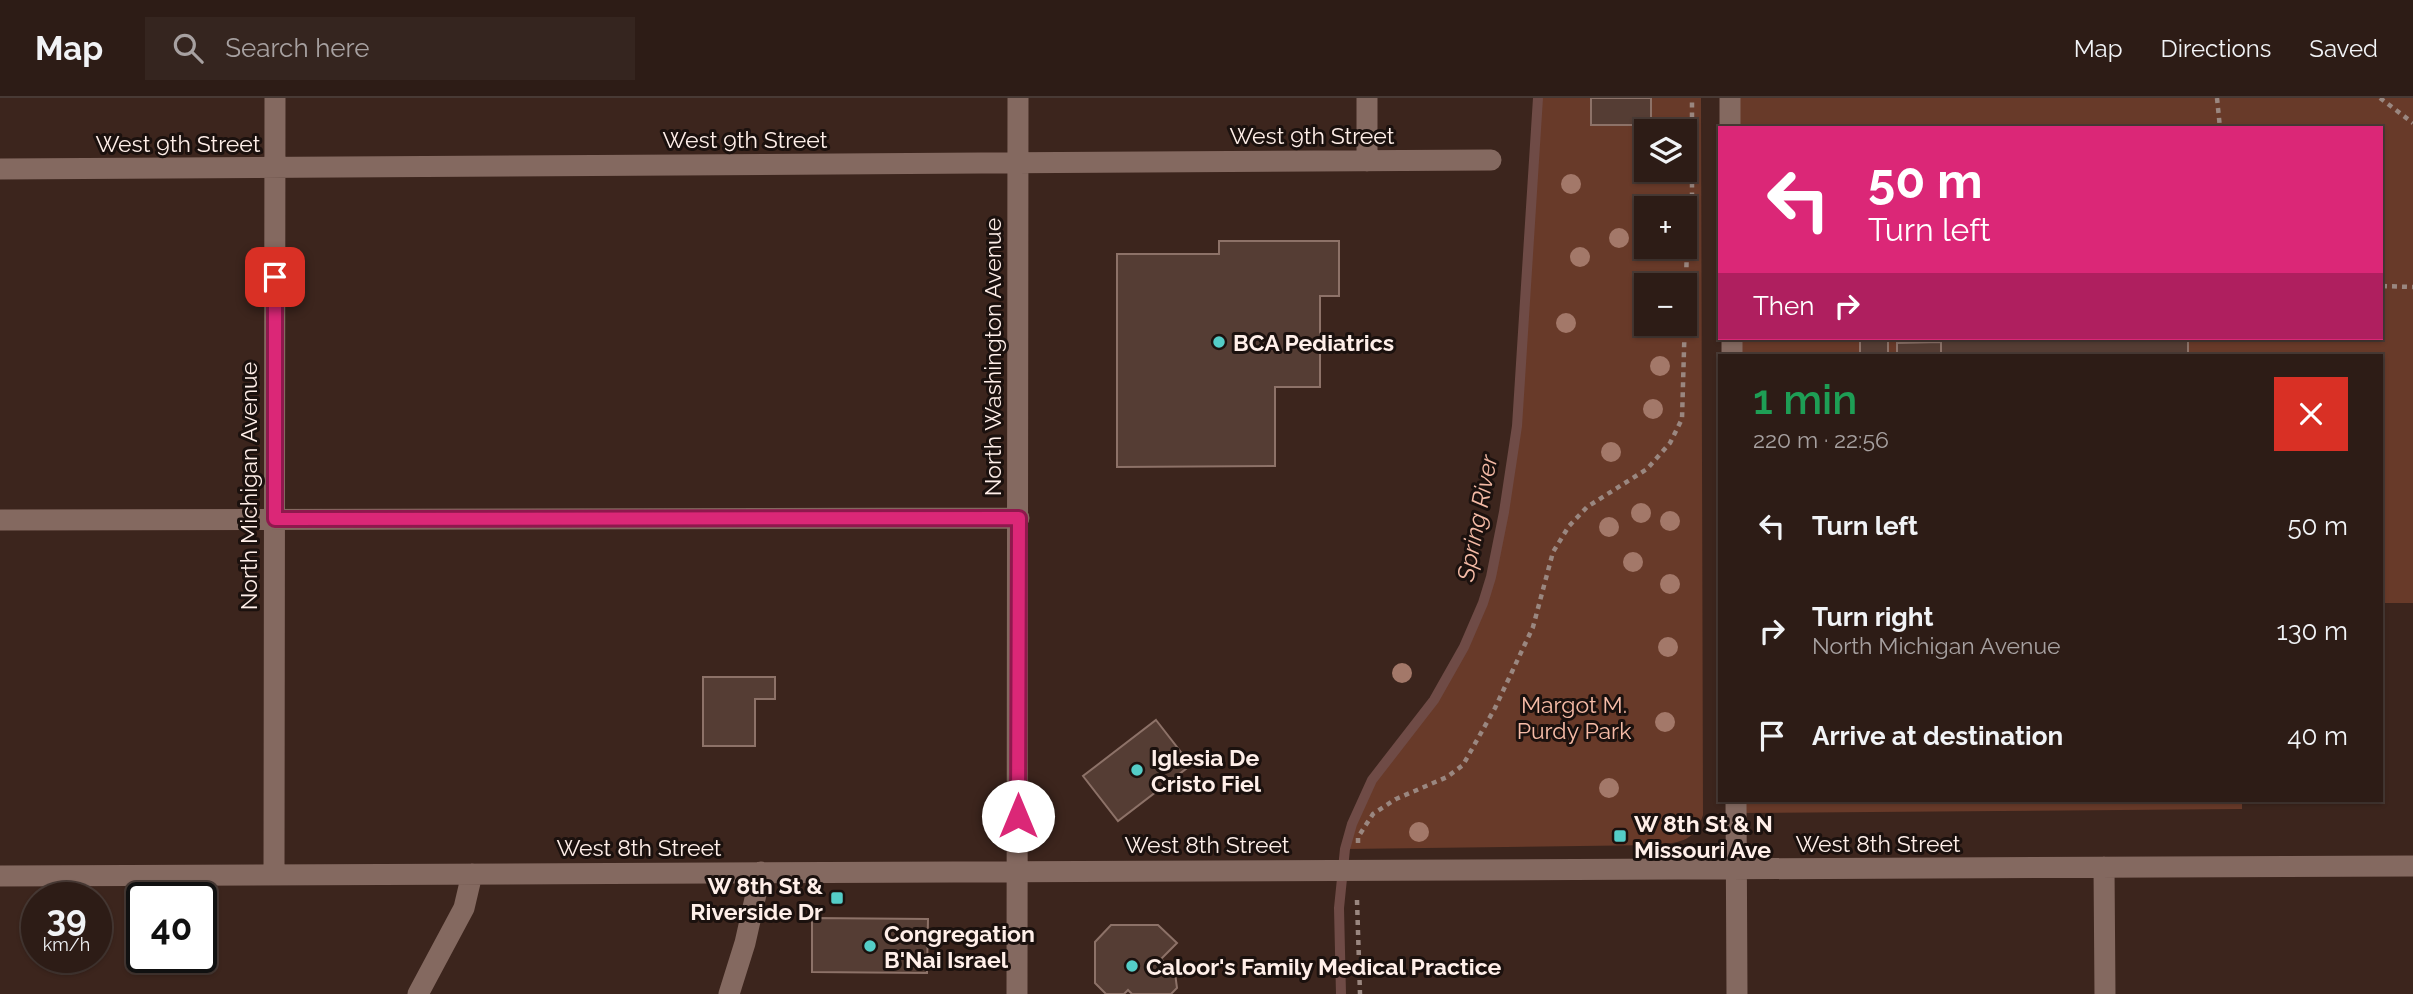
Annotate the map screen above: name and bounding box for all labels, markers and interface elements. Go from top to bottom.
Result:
search box [145,17,635,80]
text: Map [35,29,103,68]
icon: search [169,29,207,67]
text: Search here [225,33,370,63]
text: Map [2074,34,2123,63]
text: Directions [2161,34,2271,63]
text: Saved [2309,34,2378,63]
map controls [1634,119,1697,336]
button: layers [1634,119,1697,182]
street label: West 9th Street [1230,122,1395,149]
street label: West 9th Street [663,126,828,153]
street label: West 9th Street [96,130,261,157]
text: 50 m [1868,152,1983,209]
icon: left [1753,154,1844,245]
button: + [1634,196,1697,259]
text: Turn left [1868,211,1990,248]
street label: North Washington Avenue [979,218,1006,496]
pin [245,247,305,307]
icon: arrive [256,258,294,296]
button: − [1634,273,1697,336]
icon: right [1828,287,1866,325]
text: Then [1753,291,1814,321]
place label: BCA Pediatrics [1233,329,1394,356]
marker: BCA Pediatrics [1211,334,1227,350]
street label: North Michigan Avenue [235,362,262,610]
text: 1 min [1753,375,1857,424]
button: close [2274,377,2348,451]
text: 220 m · 22:56 [1753,426,1889,453]
water label: Spring River [1450,452,1504,585]
icon: left [1753,507,1791,545]
text: Turn left [1812,511,1918,541]
text: 50 m [2287,511,2348,541]
text: Turn right [1812,602,1933,632]
icon: right [1753,612,1791,650]
text: 130 m [2277,616,2348,646]
text: North Michigan Avenue [1812,632,2061,659]
park label: Margot M. Purdy Park [1517,691,1631,744]
icon: arrive [1753,717,1791,755]
text: Arrive at destination [1812,721,2063,751]
text: 40 m [2287,721,2348,751]
place label: Iglesia De Cristo Fiel [1151,744,1262,797]
marker: Iglesia De Cristo Fiel [1129,762,1145,778]
position arrow [981,779,1055,853]
place label: W 8th St & N Missouri Ave [1634,810,1773,863]
marker: W 8th St & N Missouri Ave [1612,828,1628,844]
street label: West 8th Street [1795,830,1961,857]
street label: West 8th Street [1124,831,1290,858]
street label: West 8th Street [556,834,722,861]
place label: W 8th St & Riverside Dr [690,872,824,925]
speed limit sign: 40 [126,882,217,973]
marker: W 8th St & Riverside Dr [829,890,845,906]
text: 39 [46,898,87,939]
place label: Congregation B'Nai Israel [884,920,1035,973]
text: km/h [43,934,90,955]
marker: Congregation B'Nai Israel [862,938,878,954]
place label: Caloor's Family Medical Practice [1146,953,1502,980]
marker: Caloor's Family Medical Practice [1124,958,1140,974]

